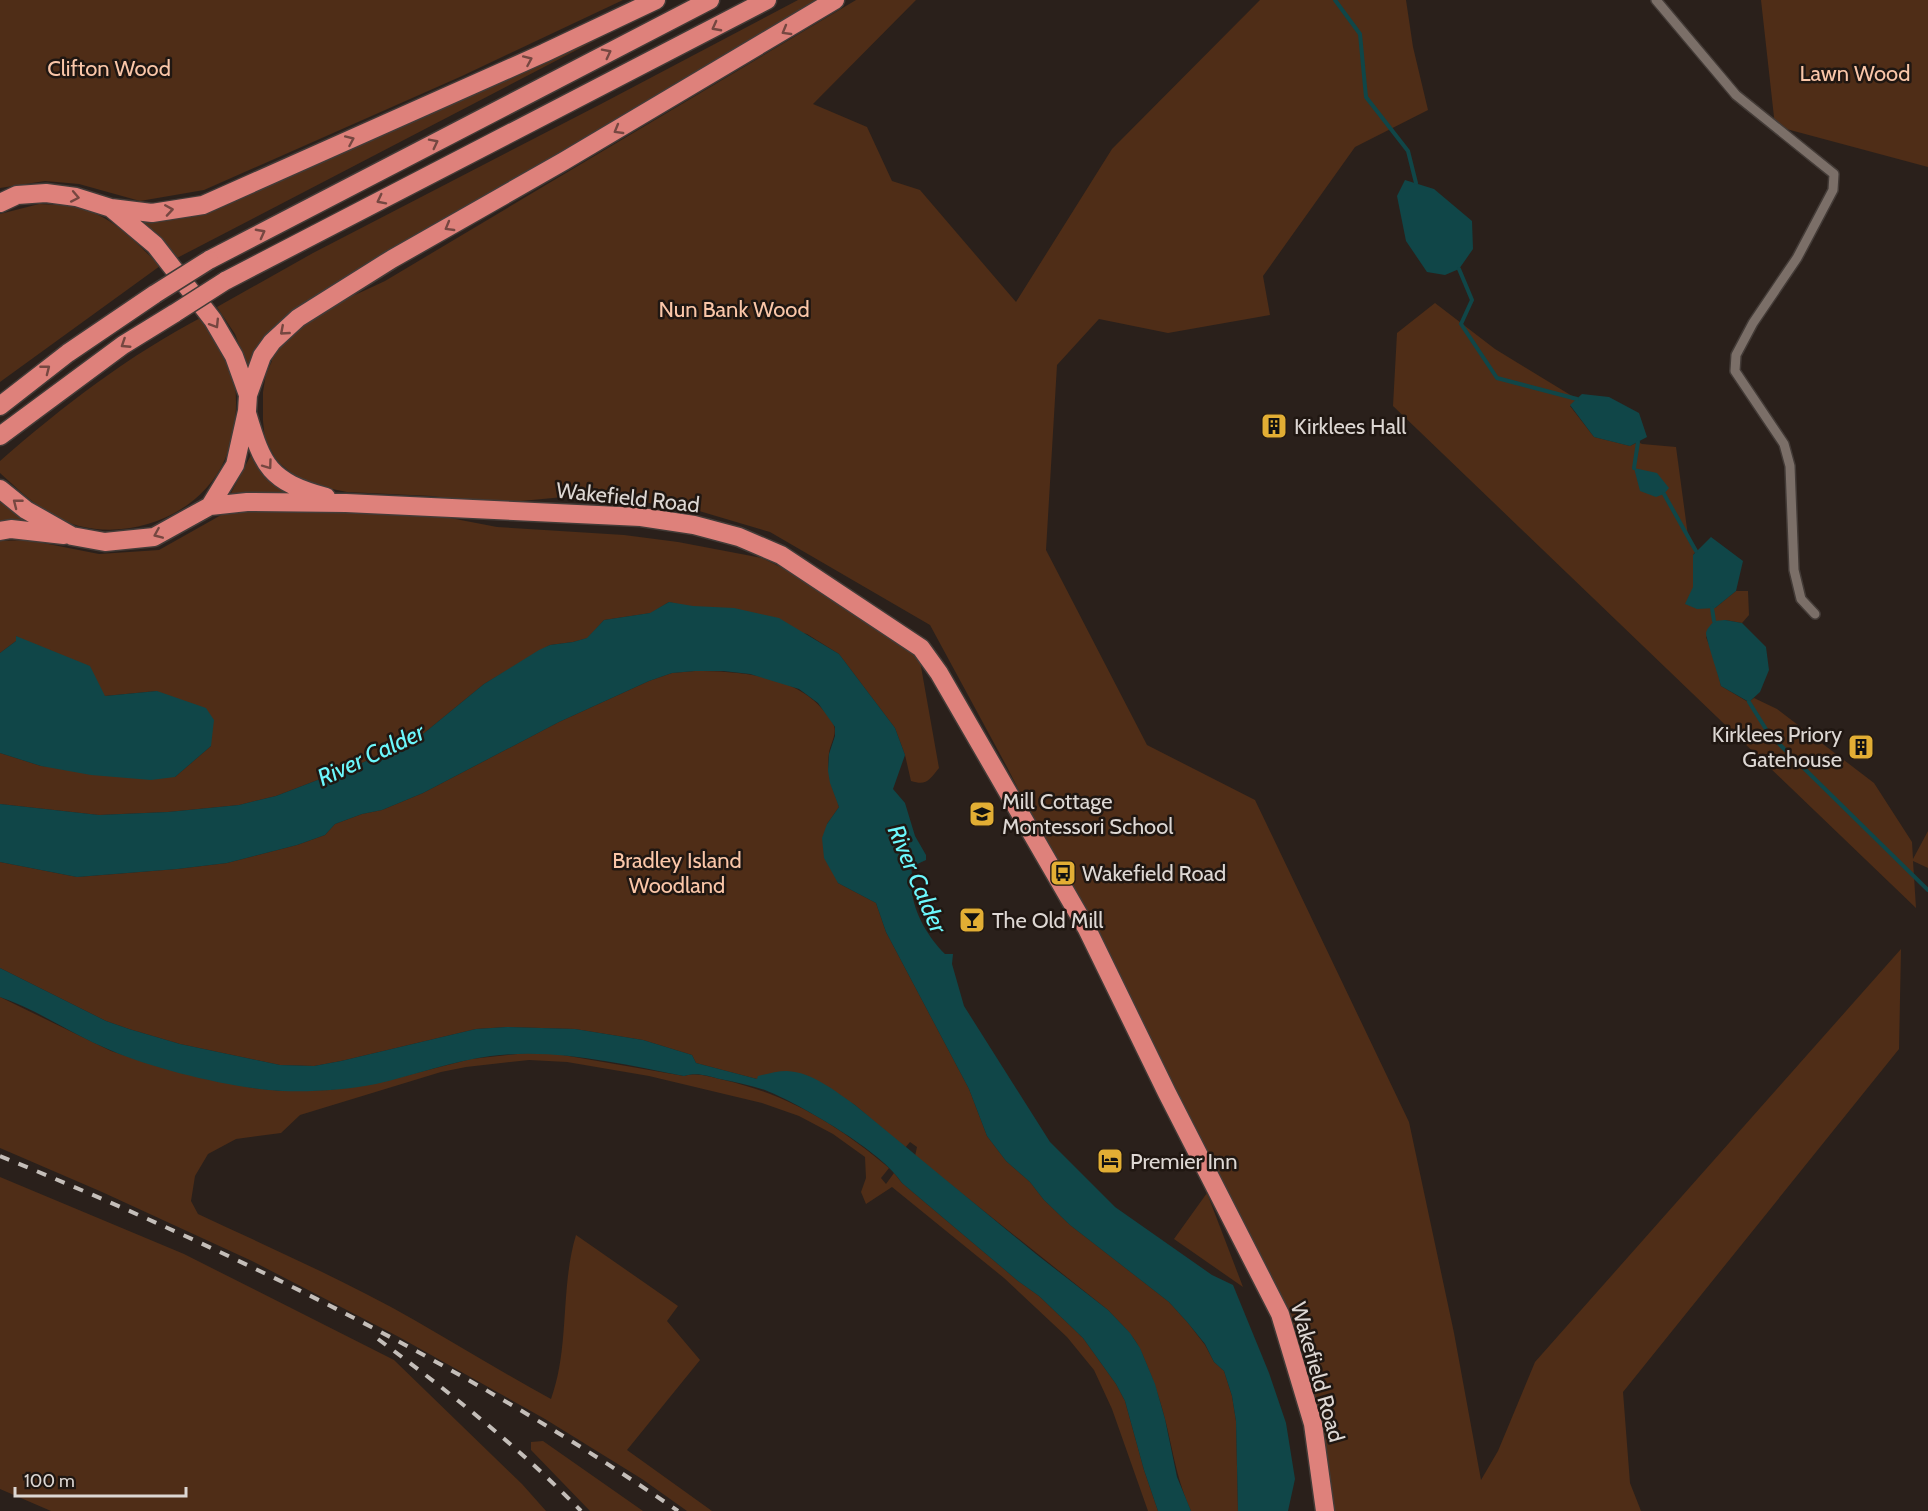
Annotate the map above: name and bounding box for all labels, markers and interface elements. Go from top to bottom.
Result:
one-way arrow [711,20,722,31]
one-way arrow [782,23,792,35]
one-way arrow [601,49,612,61]
park label: Clifton Wood [47,55,171,82]
one-way arrow [522,56,533,68]
park label: Lawn Wood [1800,60,1910,87]
one-way arrow [613,122,624,134]
one-way arrow [344,135,355,147]
one-way arrow [427,139,438,150]
one-way arrow [70,190,80,203]
one-way arrow [376,193,387,205]
one-way arrow [165,205,174,217]
one-way arrow [444,220,455,231]
one-way arrow [254,229,265,240]
park label: Nun Bank Wood [658,296,810,323]
one-way arrow [208,318,219,329]
one-way arrow [280,324,291,335]
one-way arrow [121,337,132,348]
one-way arrow [39,366,50,377]
building icon: Kirklees Hall [1259,411,1289,441]
place label: Kirklees Hall [1294,413,1407,440]
one-way arrow [261,458,272,469]
street label: Wakefield Road [555,477,701,518]
one-way arrow [13,499,24,510]
one-way arrow [154,527,165,539]
water label: River Calder [313,716,430,792]
place label: Kirklees Priory Gatehouse [1712,721,1842,773]
building icon: Kirklees Priory Gatehouse [1846,732,1876,762]
place label: Mill Cottage Montessori School [1002,788,1174,840]
school or university icon: Mill Cottage Montessori School [967,799,997,829]
water label: River Calder [882,820,954,939]
park label: Bradley Island Woodland [612,847,742,899]
bus stop icon: Wakefield Road [1048,858,1078,888]
place label: Wakefield Road [1082,860,1226,887]
bar icon: The Old Mill [957,905,987,935]
place label: The Old Mill [992,907,1104,934]
hotel icon: Premier Inn [1095,1146,1125,1176]
place label: Premier Inn [1130,1148,1237,1175]
street label: Wakefield Road [1285,1299,1350,1445]
scale bar [15,1460,186,1498]
text: 100 m [24,1470,75,1492]

